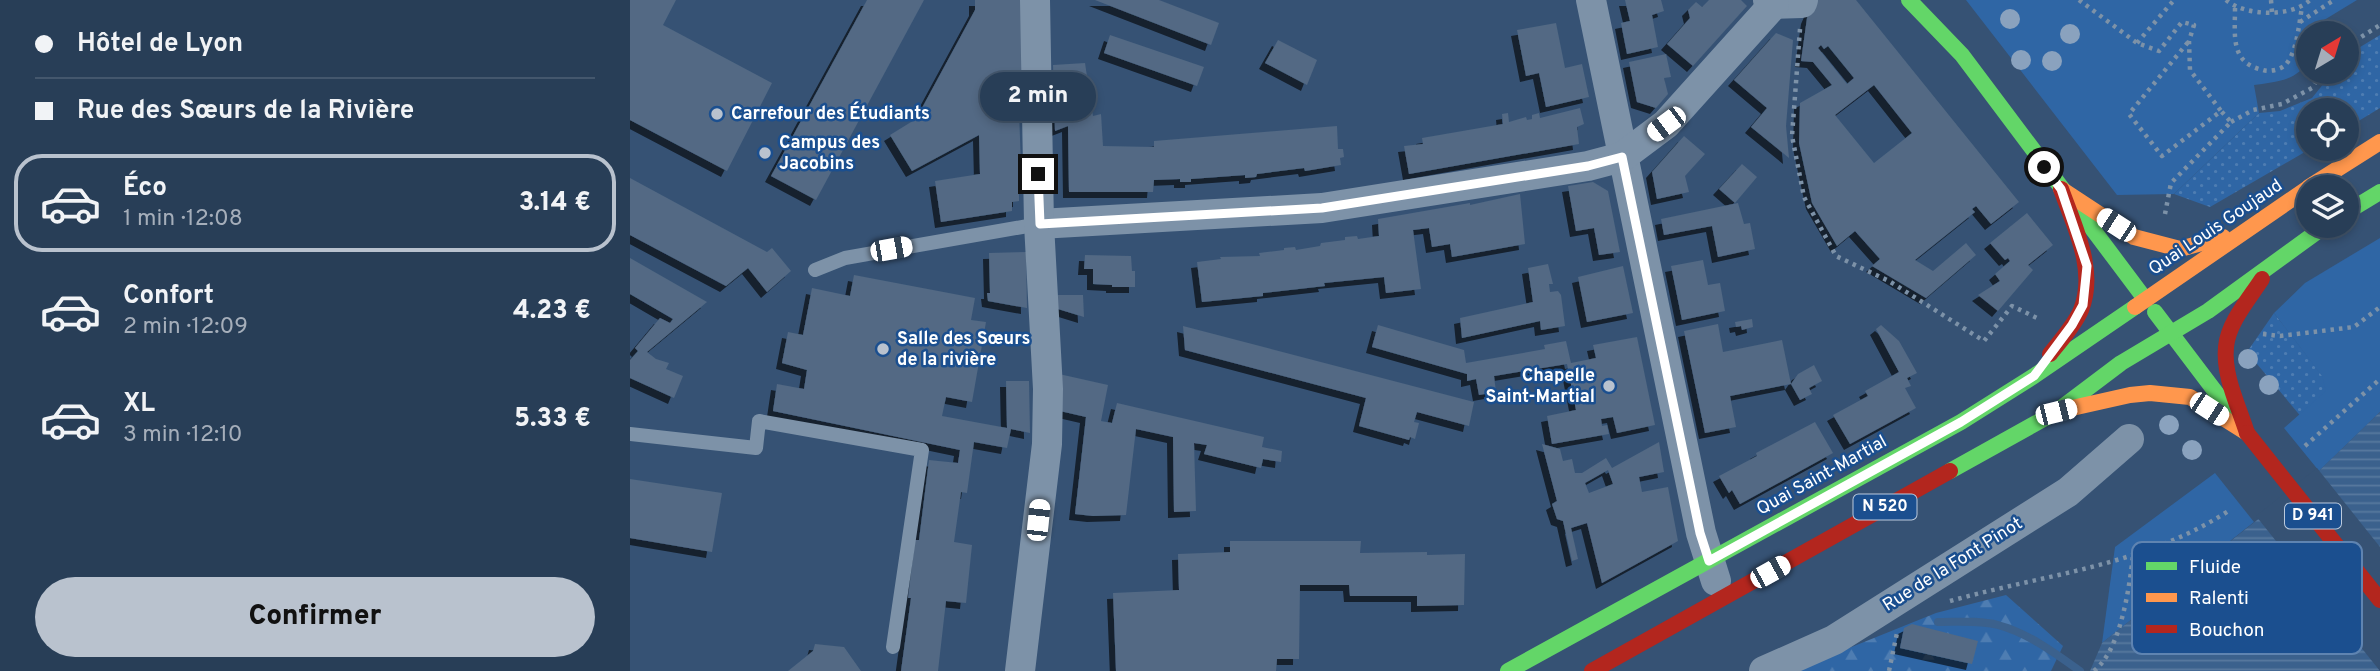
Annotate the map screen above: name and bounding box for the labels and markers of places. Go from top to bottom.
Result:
place label: Carrefour des Étudiants [731,101,930,126]
marker: Carrefour des Étudiants [709,106,725,122]
place label: Campus des Jacobins [779,132,880,176]
marker: Campus des Jacobins [757,145,773,161]
place label: Salle des Sœurs de la rivière [897,328,1030,372]
marker: Salle des Sœurs de la rivière [875,341,891,357]
place label: Chapelle Saint-Martial [1485,365,1595,409]
marker: Chapelle Saint-Martial [1601,378,1617,394]

